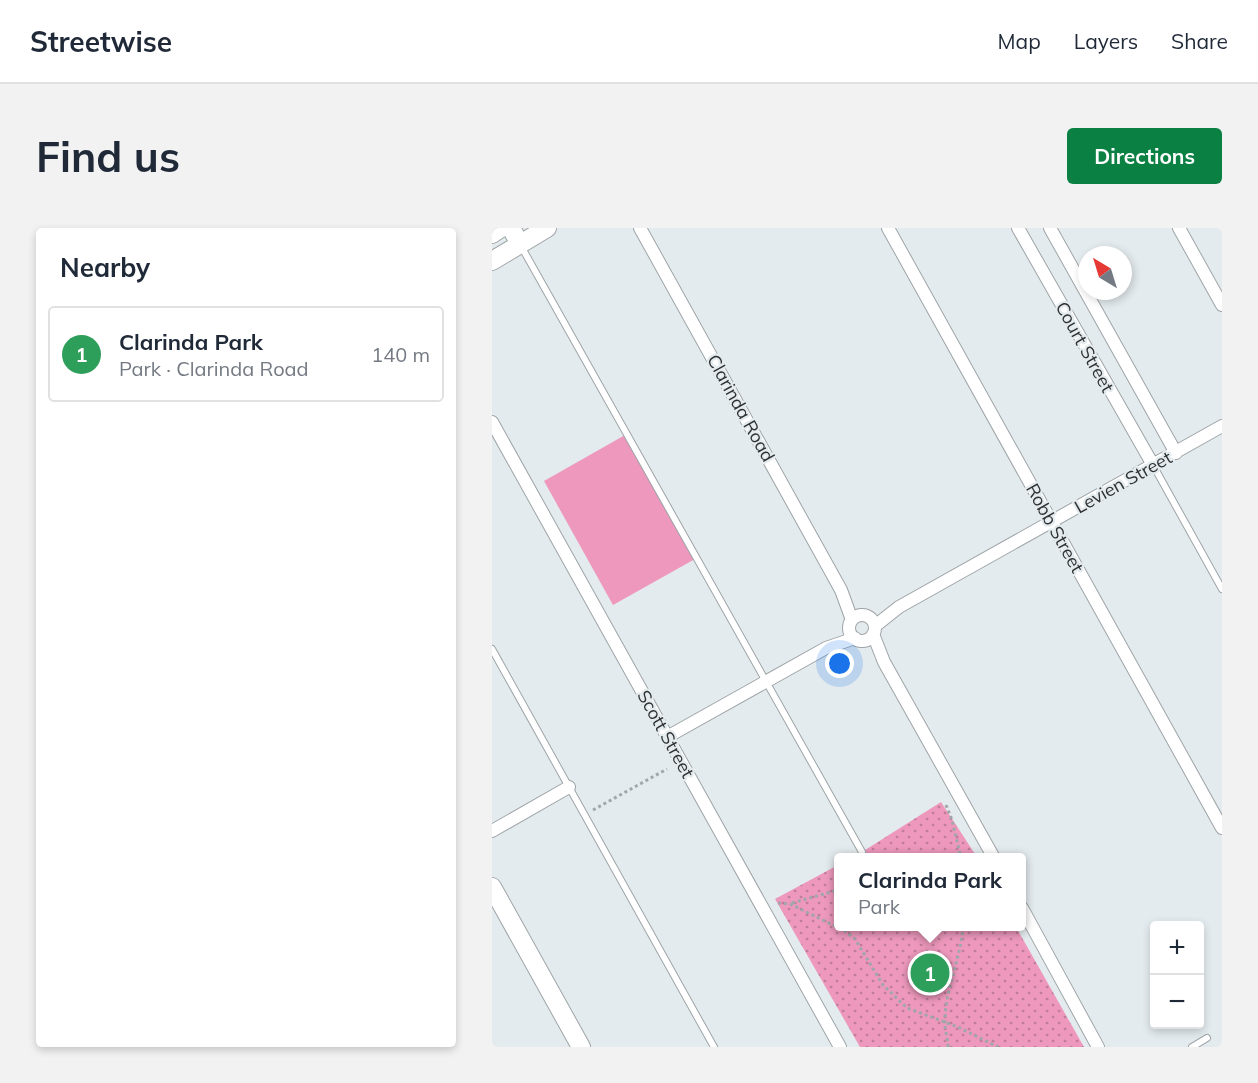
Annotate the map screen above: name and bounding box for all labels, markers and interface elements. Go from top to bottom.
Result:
text: Streetwise [30,24,172,59]
text: Map [998,28,1041,54]
text: Layers [1074,28,1138,54]
text: Share [1171,28,1228,54]
button: Directions [1067,128,1222,184]
text: Find us [36,130,180,183]
north arrow [1078,246,1132,300]
text: Nearby [60,251,150,284]
street label: Court Street [1051,298,1119,396]
text: Clarinda Park [119,328,263,356]
text: 1 [76,342,88,367]
text: 140 m [371,342,430,367]
street label: Clarinda Road [702,350,780,466]
text: Park · Clarinda Road [119,356,309,381]
street label: Levien Street [1070,446,1176,518]
street label: Robb Street [1021,479,1089,577]
your location [825,649,854,678]
street label: Scott Street [632,686,700,782]
popup [834,853,1026,931]
text: Clarinda Park [858,866,1002,894]
text: Park [858,894,900,919]
map controls [1150,921,1204,1029]
button: + [1150,921,1204,975]
pin: 1 [910,950,950,996]
button: − [1150,975,1204,1029]

